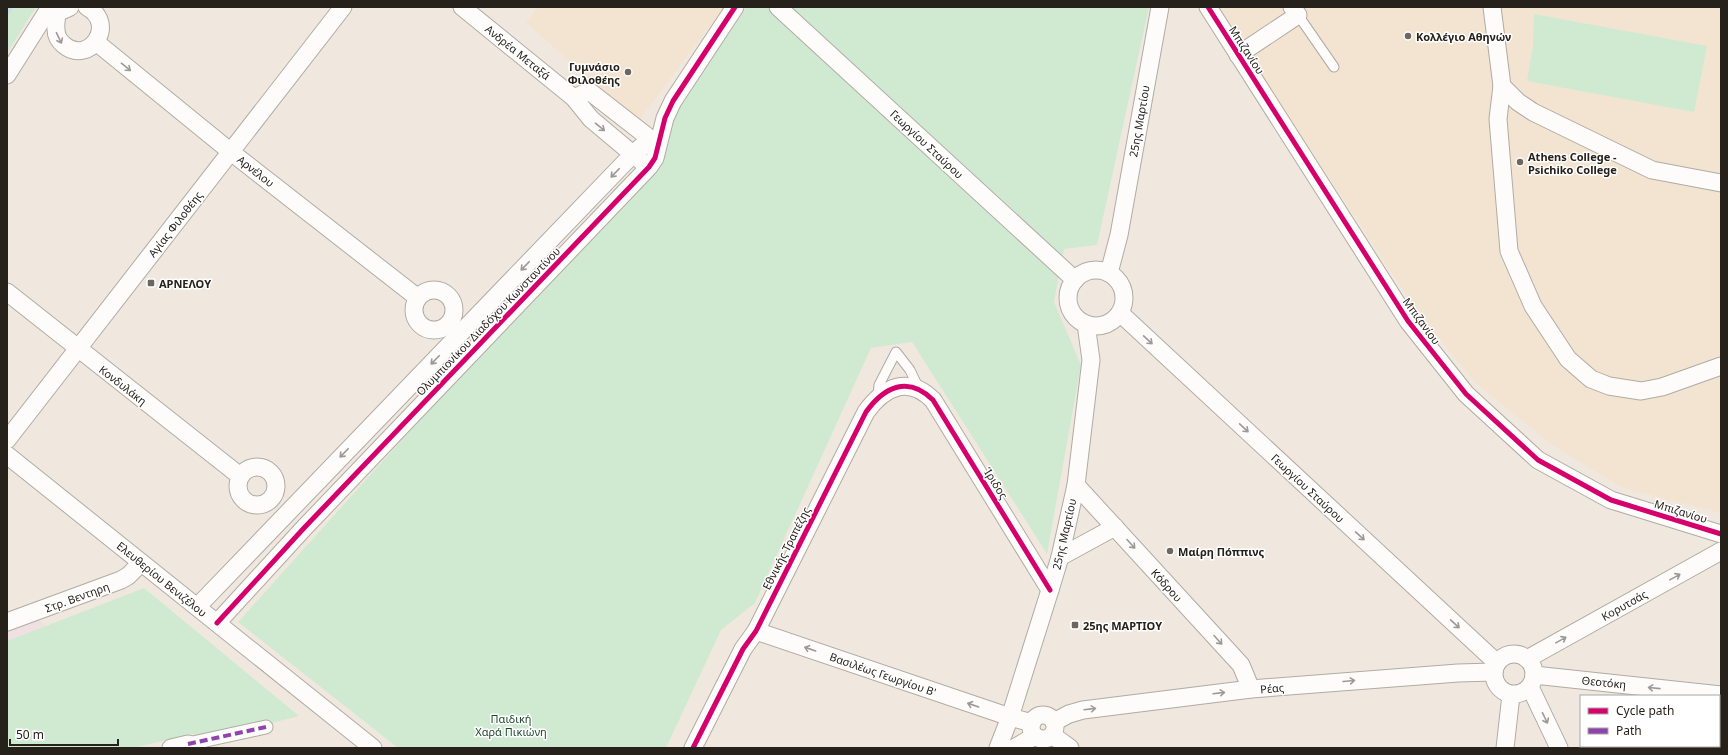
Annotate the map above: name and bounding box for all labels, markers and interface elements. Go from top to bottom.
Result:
street label: Ανδρέα Μεταξά [482,21,554,83]
street label: Μπιζανίου [1226,23,1268,77]
place label: Κολλέγιο Αθηνών [1416,29,1511,44]
one-way arrow [56,31,63,43]
marker: Κολλέγιο Αθηνών [1403,31,1413,41]
place label: Γυμνάσιο Φιλοθέης [568,59,620,87]
one-way arrow [121,62,132,71]
marker: Γυμνάσιο Φιλοθέης [623,67,633,77]
street label: 25ης Μαρτίου [1125,84,1153,158]
street label: Γεωργίου Σταύρου [887,106,967,182]
one-way arrow [594,122,605,131]
place label: Athens College - Psichiko College [1528,149,1617,177]
street label: Αρνέλου [234,152,278,190]
marker: Athens College - Psichiko College [1515,157,1525,167]
one-way arrow [610,168,620,178]
street label: Αγίας Φιλοθέης [144,188,206,260]
street label: Ολυμπιονίκου Διαδόχου Κωνσταντίνου [413,243,563,399]
one-way arrow [520,261,530,271]
place label: ΑΡΝΕΛΟΥ [159,276,211,291]
marker: ΑΡΝΕΛΟΥ [146,278,156,288]
street label: Μπιζανίου [1400,295,1444,347]
one-way arrow [1143,335,1153,345]
one-way arrow [430,355,440,365]
street label: Κονδυλάκη [96,362,150,408]
one-way arrow [1239,423,1249,433]
one-way arrow [340,448,349,458]
street label: Γεωργίου Σταύρου [1268,450,1348,526]
street label: Ίριδος [981,464,1011,502]
street label: Μπιζανίου [1653,496,1709,526]
street label: 25ης Μαρτίου [1048,497,1080,571]
street label: Εθνικής Τραπέζης [759,504,813,592]
one-way arrow [1354,531,1365,540]
street label: Ελευθερίου Βενιζέλου [114,538,210,620]
one-way arrow [1126,539,1135,550]
place label: Μαίρη Πόππινς [1178,544,1264,559]
marker: Μαίρη Πόππινς [1165,546,1175,556]
street label: Κόδρου [1148,565,1186,605]
one-way arrow [1669,573,1681,580]
street label: Στρ. Βεντηρη [43,578,111,616]
street label: Κορυτσάς [1598,586,1650,624]
place label: 25ης ΜΑΡΤΙΟΥ [1083,618,1162,633]
one-way arrow [1450,619,1460,629]
marker: 25ης ΜΑΡΤΙΟΥ [1070,620,1080,630]
one-way arrow [1214,635,1223,646]
one-way arrow [1555,636,1567,643]
one-way arrow [805,645,817,653]
street label: Βασιλέως Γεωργίου Β' [828,649,938,699]
street label: Θεοτόκη [1581,672,1627,692]
one-way arrow [1342,678,1355,685]
street label: Ρέας [1259,679,1285,697]
one-way arrow [1648,684,1661,691]
one-way arrow [1212,689,1225,697]
legend [1580,695,1720,747]
one-way arrow [967,701,980,708]
text: Cycle path [1616,702,1674,719]
one-way arrow [1083,705,1096,713]
park label: Παιδική Χαρά Πικιώνη [475,711,547,739]
one-way arrow [1542,711,1549,723]
scale bar [10,721,118,747]
text: Path [1616,722,1642,739]
text: 50 m [16,726,44,743]

